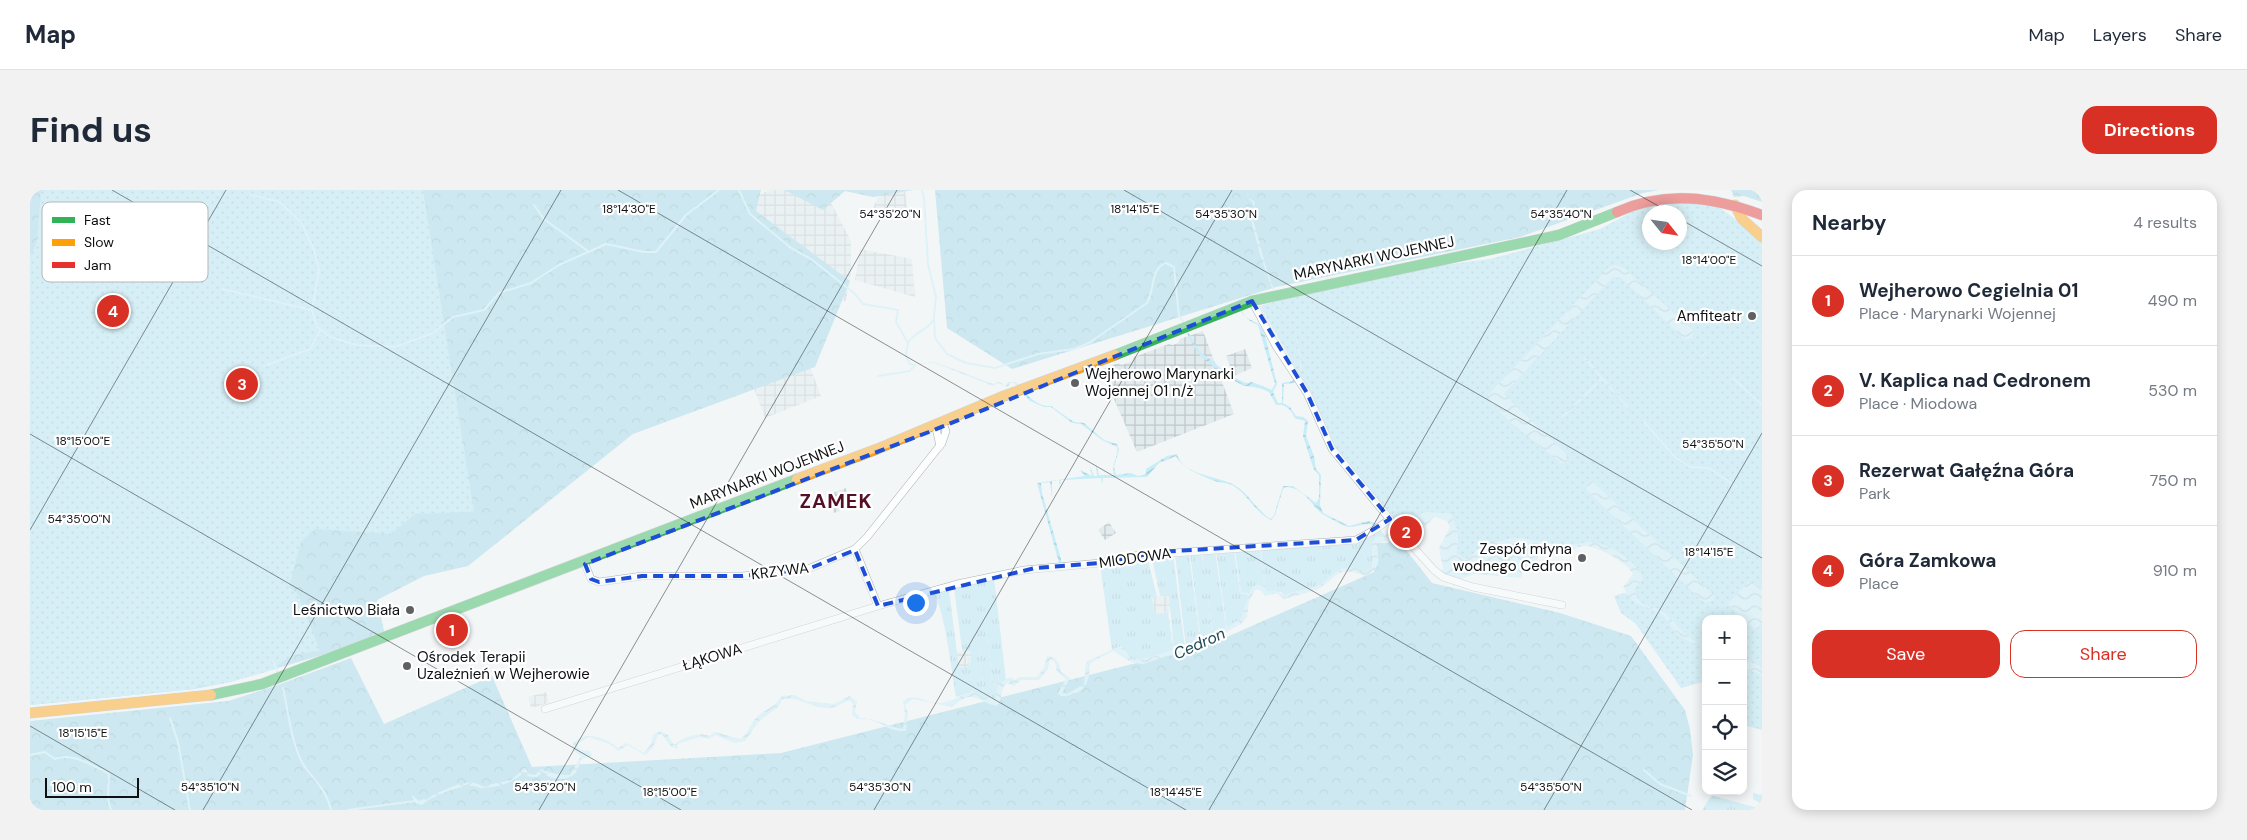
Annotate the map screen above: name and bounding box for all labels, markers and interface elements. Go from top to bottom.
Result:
text: Map [25,19,76,50]
text: Map [2029,23,2065,47]
text: Layers [2093,23,2147,47]
text: Share [2175,23,2222,47]
button: Directions [2082,106,2217,154]
text: Find us [30,107,152,153]
text: 18°14'30"E [602,201,656,217]
text: 18°14'15"E [1110,201,1160,217]
legend [42,202,208,282]
north arrow [1642,205,1687,250]
text: 54°35'20"N [859,206,921,222]
text: 54°35'30"N [1195,206,1257,222]
text: 54°35'40"N [1530,206,1592,222]
text: Nearby [1812,209,1886,237]
text: Fast [84,211,111,229]
text: 4 results [2133,212,2197,233]
street label: MARYNARKI WOJENNEJ [1292,231,1456,285]
text: Slow [84,233,114,251]
text: 18°14'00"E [1682,252,1737,268]
text: Jam [84,256,111,274]
text: Wejherowo Cegielnia 01 [1859,278,2078,303]
text: 1 [1825,290,1831,311]
text: 490 m [2148,290,2197,311]
pin: 4 [97,292,129,330]
text: Place · Marynarki Wojennej [1859,303,2056,324]
place label: Amfiteatr [1677,306,1742,326]
marker: Amfiteatr [1746,310,1758,322]
place label: Wejherowo Marynarki Wojennej 01 n/ż [1085,364,1234,401]
pin: 3 [226,365,258,403]
text: V. Kaplica nad Cedronem [1859,368,2091,393]
marker: Wejherowo Marynarki Wojennej 01 n/ż [1069,377,1081,389]
text: 2 [1823,380,1833,401]
text: 530 m [2148,380,2197,401]
text: Place · Miodowa [1859,393,1977,414]
text: 18°15'00"E [56,433,111,449]
street label: MARYNARKI WOJENNEJ [687,436,847,514]
text: 54°35'50"N [1682,436,1744,452]
text: Rezerwat Gałęźna Góra [1859,458,2074,483]
text: 3 [1823,470,1833,491]
text: 750 m [2150,470,2197,491]
text: Park [1859,483,1891,504]
district label: ZAMEK [799,488,873,514]
text: 54°35'00"N [47,511,111,527]
pin: 2 [1390,513,1422,551]
place label: Zespół młyna wodnego Cedron [1453,539,1572,576]
street label: MIODOWA [1098,543,1172,573]
text: 18°14'15"E [1684,544,1734,560]
text: Góra Zamkowa [1859,548,1996,573]
marker: Zespół młyna wodnego Cedron [1576,552,1588,564]
street label: KRZYWA [750,558,810,584]
text: 4 [1823,560,1833,581]
text: 910 m [2153,560,2197,581]
text: Place [1859,573,1899,594]
your location [903,590,929,616]
place label: Leśnictwo Biała [293,600,400,620]
marker: Leśnictwo Biała [404,604,416,616]
pin: 1 [436,611,468,649]
map controls [1702,615,1747,795]
button: + [1702,615,1747,660]
water label: Cedron [1170,623,1229,664]
button: Save [1812,630,2000,678]
button: Share [2010,630,2197,678]
street label: ŁĄKOWA [680,639,744,675]
place label: Ośrodek Terapii Uzależnień w Wejherowie [417,647,590,684]
marker: Ośrodek Terapii Uzależnień w Wejherowie [401,660,413,672]
button: − [1702,660,1747,705]
button: locate [1702,705,1747,750]
text: 18°15'15"E [58,725,108,741]
button: layers [1702,750,1747,795]
scale bar [45,775,139,798]
text: 100 m [52,778,92,796]
text: 54°35'10"N [181,779,239,795]
text: 54°35'20"N [514,779,576,795]
text: 54°35'30"N [849,779,911,795]
text: 54°35'50"N [1520,779,1582,795]
text: 18°15'00"E [643,784,698,800]
text: 18°14'45"E [1150,784,1202,800]

